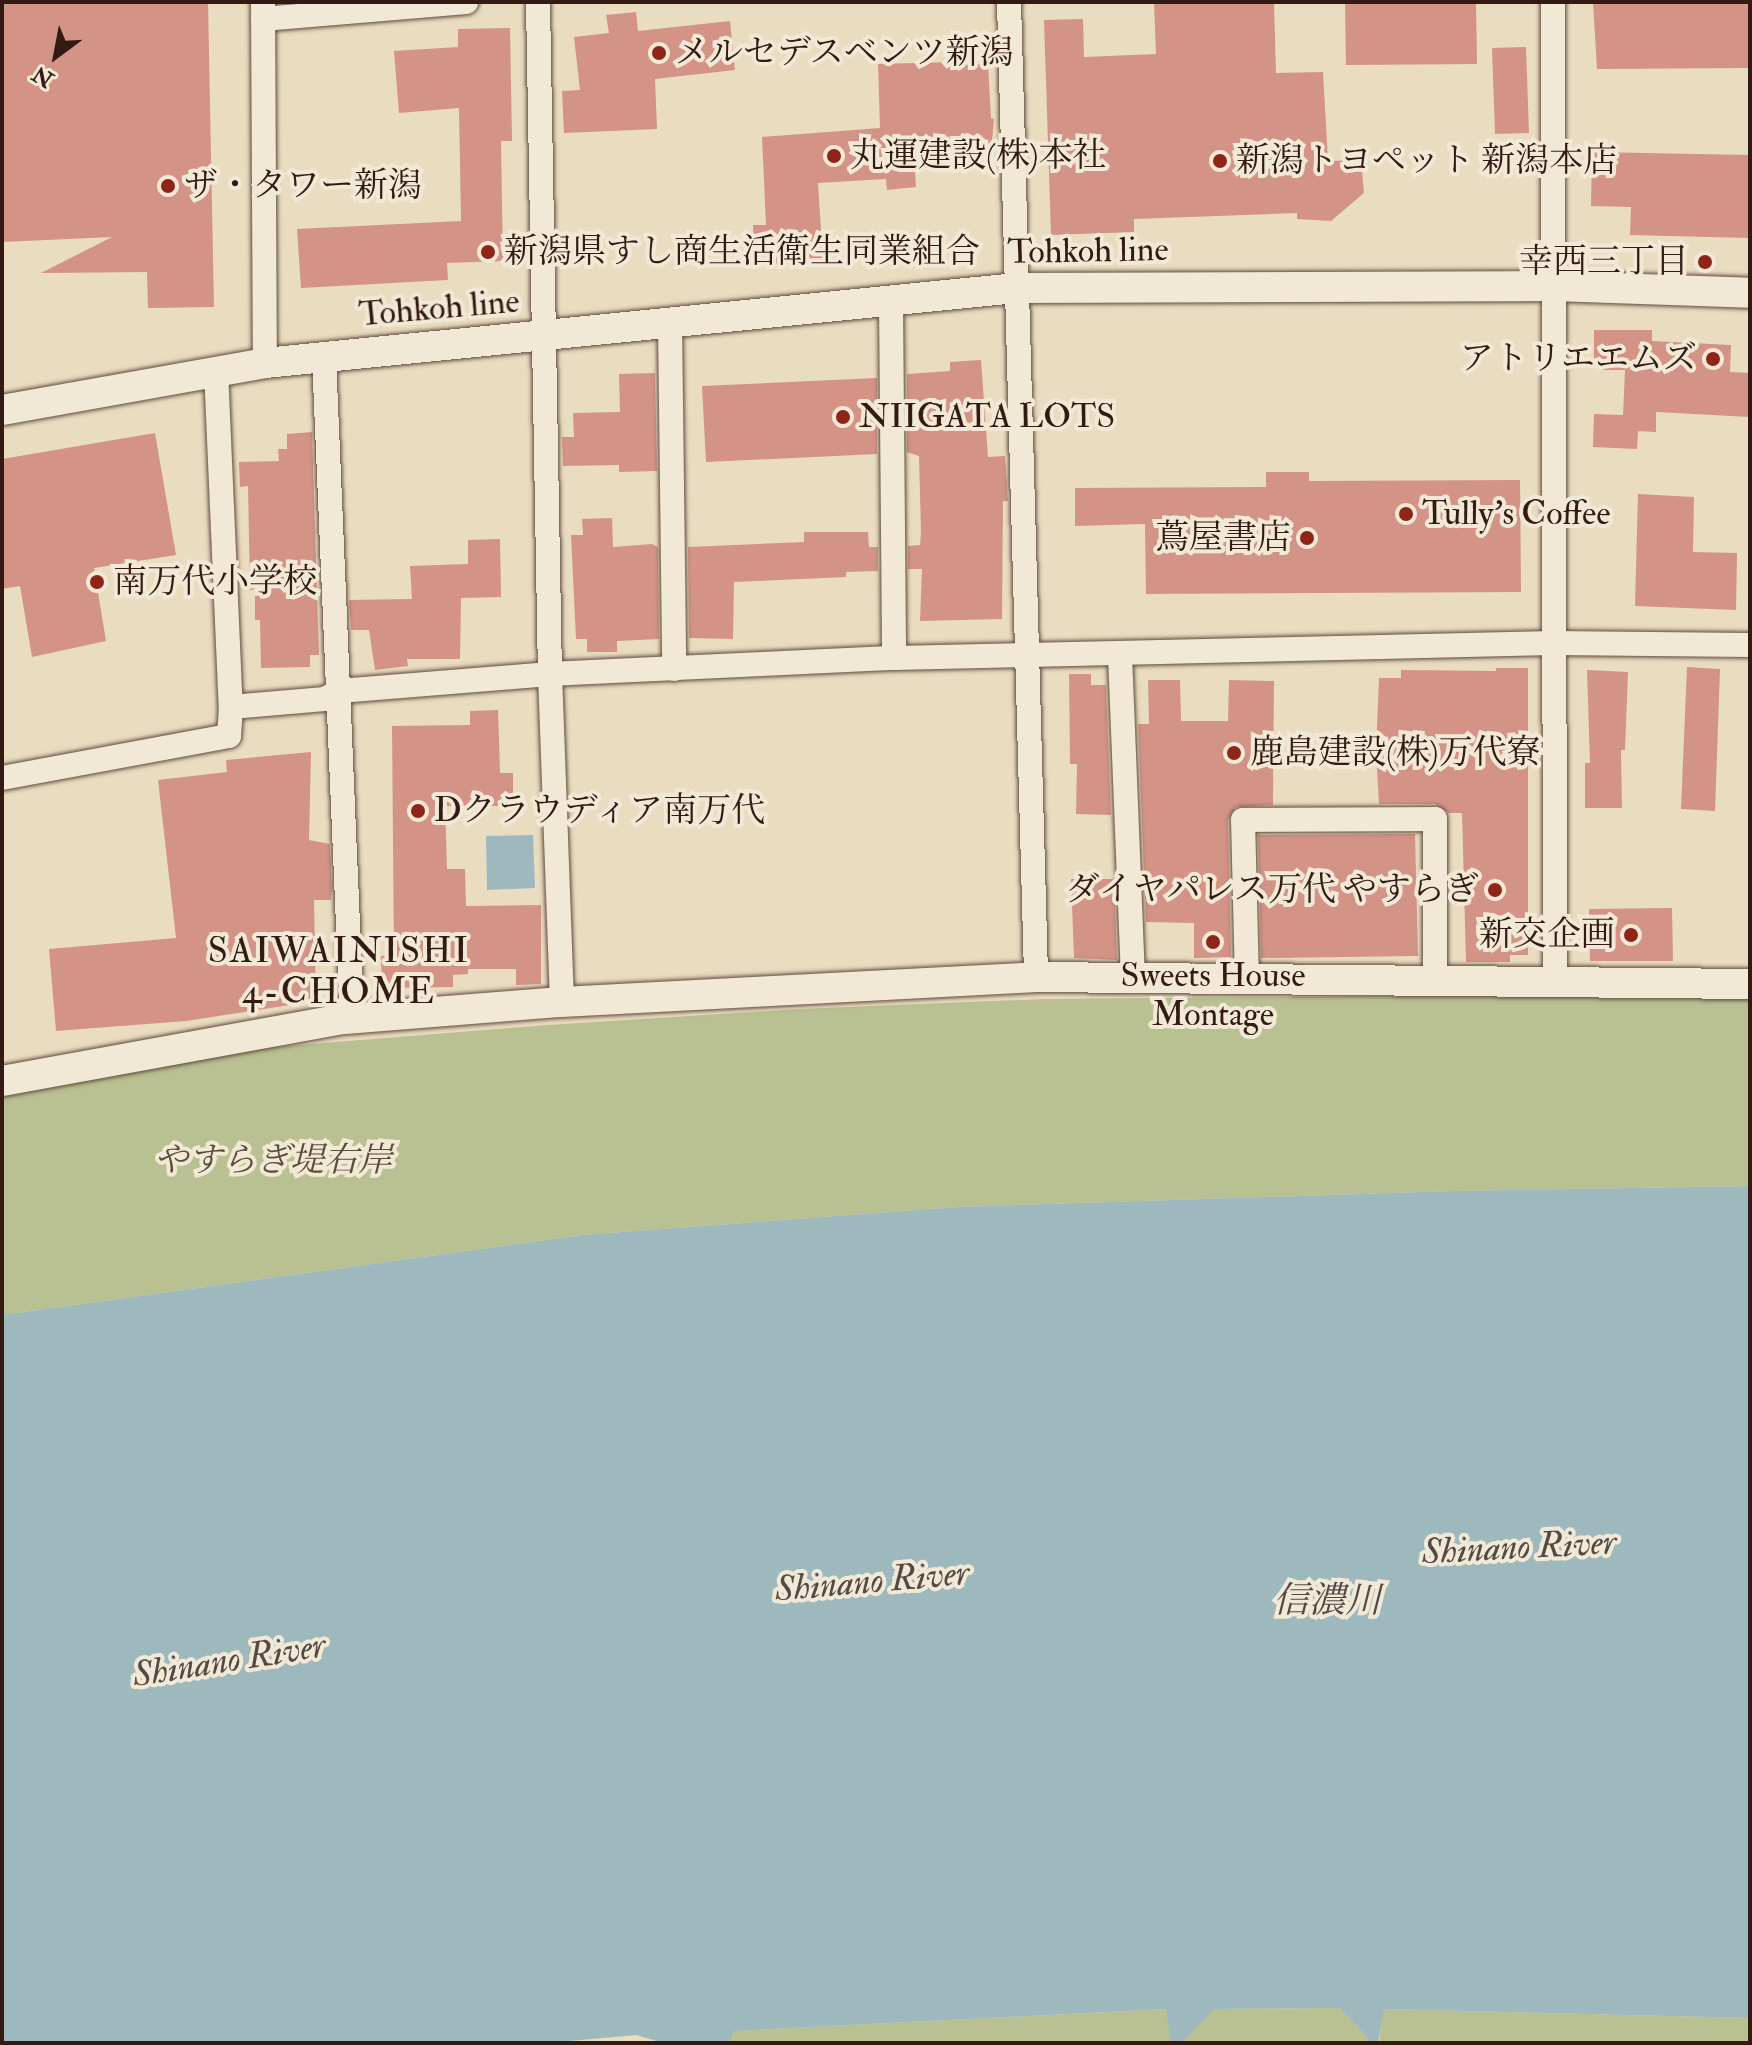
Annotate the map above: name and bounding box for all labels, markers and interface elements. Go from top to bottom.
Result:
north arrow [16,16,96,96]
place label: メルセデスベンツ新潟 [675,33,1015,73]
marker: メルセデスベンツ新潟 [650,44,668,62]
text: N [28,59,59,93]
place label: 丸運建設(株)本社 [850,136,1107,176]
place label: 新潟トヨペット 新潟本店 [1236,141,1617,181]
marker: 丸運建設(株)本社 [825,147,843,165]
marker: 新潟トヨペット 新潟本店 [1211,152,1229,170]
place label: ザ・タワー新潟 [184,166,422,206]
marker: ザ・タワー新潟 [159,177,177,195]
street label: Tohkoh line [1007,229,1169,273]
place label: 新潟県すし商生活衛生同業組合 [504,232,980,272]
place label: 幸西三丁目 [1519,242,1689,282]
marker: 新潟県すし商生活衛生同業組合 [479,243,497,261]
marker: 幸西三丁目 [1696,253,1714,271]
street label: Tohkoh line [357,281,521,335]
place label: アトリエエムズ [1459,339,1697,379]
marker: アトリエエムズ [1704,350,1722,368]
place label: NIIGATA LOTS [859,397,1115,437]
marker: NIIGATA LOTS [834,408,852,426]
place label: Tully's Coffee [1422,494,1610,534]
marker: Tully's Coffee [1397,505,1415,523]
place label: 蔦屋書店 [1155,518,1291,558]
marker: 蔦屋書店 [1298,529,1316,547]
place label: 南万代小学校 [113,562,317,602]
marker: 南万代小学校 [88,573,106,591]
place label: 鹿島建設(株)万代寮 [1250,733,1541,773]
marker: 鹿島建設(株)万代寮 [1225,744,1243,762]
place label: Dクラウディア南万代 [434,791,768,831]
marker: Dクラウディア南万代 [409,802,427,820]
place label: ダイヤパレス万代 やすらぎ [1064,870,1479,910]
marker: ダイヤパレス万代 やすらぎ [1486,881,1504,899]
place label: 新交企画 [1479,915,1615,955]
marker: 新交企画 [1622,926,1640,944]
district label: SAIWAINISHI 4-CHOME [208,928,470,1013]
marker: Sweets House Montage [1204,933,1222,951]
place label: Sweets House Montage [1121,955,1305,1034]
park label: やすらぎ堤右岸 [154,1141,392,1181]
water label: Shinano River [1421,1520,1617,1574]
water label: Shinano River [773,1551,971,1611]
water label: 信濃川 [1273,1579,1381,1623]
water label: Shinano River [130,1623,328,1697]

